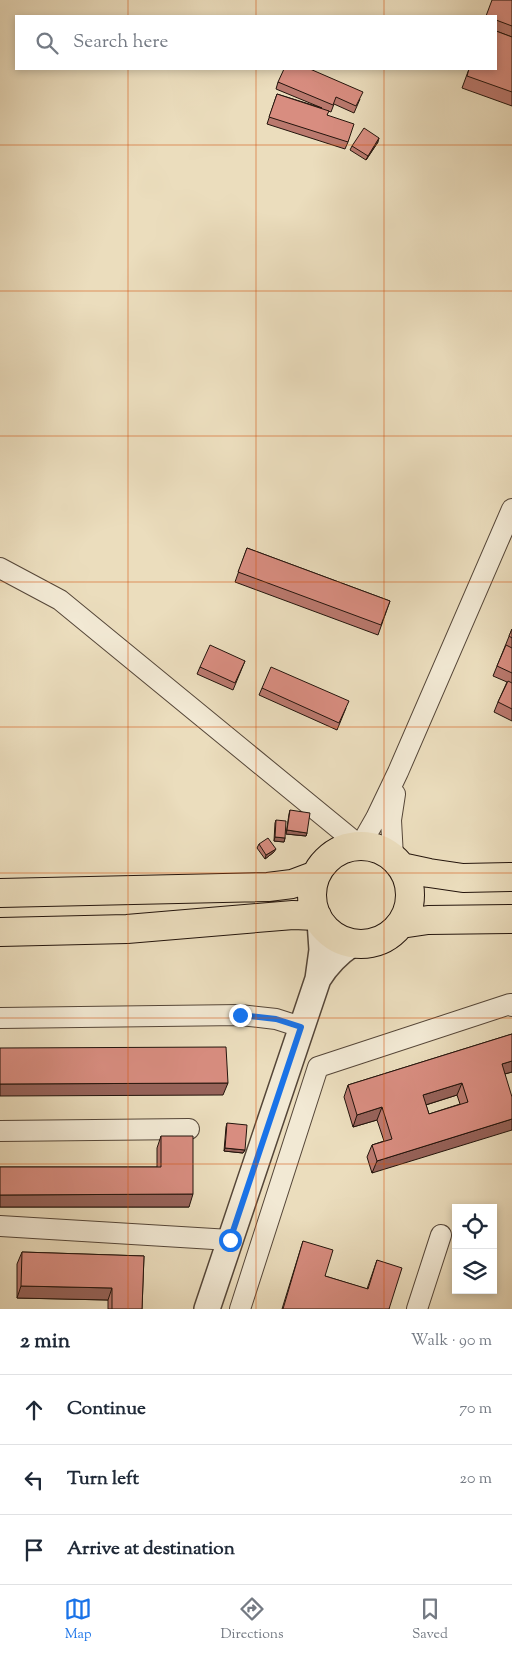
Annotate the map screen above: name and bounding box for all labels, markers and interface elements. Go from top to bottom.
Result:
search box [15,15,497,70]
icon: search [33,29,61,57]
text: Search here [73,29,168,56]
route end [229,1004,252,1027]
map controls [452,1204,497,1294]
button: locate [452,1204,497,1249]
route start [219,1229,242,1252]
button: layers [452,1249,497,1294]
text: 2 min [20,1327,70,1357]
text: Walk · 90 m [411,1330,492,1353]
icon: ahead [20,1396,48,1424]
text: Continue [67,1396,146,1423]
text: 70 m [459,1398,492,1421]
icon: left [20,1466,48,1494]
text: Turn left [67,1466,139,1493]
text: 20 m [459,1468,492,1491]
icon: arrive [20,1536,48,1564]
text: Arrive at destination [67,1536,235,1563]
tab: Map [64,1595,92,1645]
tab: Directions [220,1595,284,1645]
tab: Saved [412,1595,448,1645]

